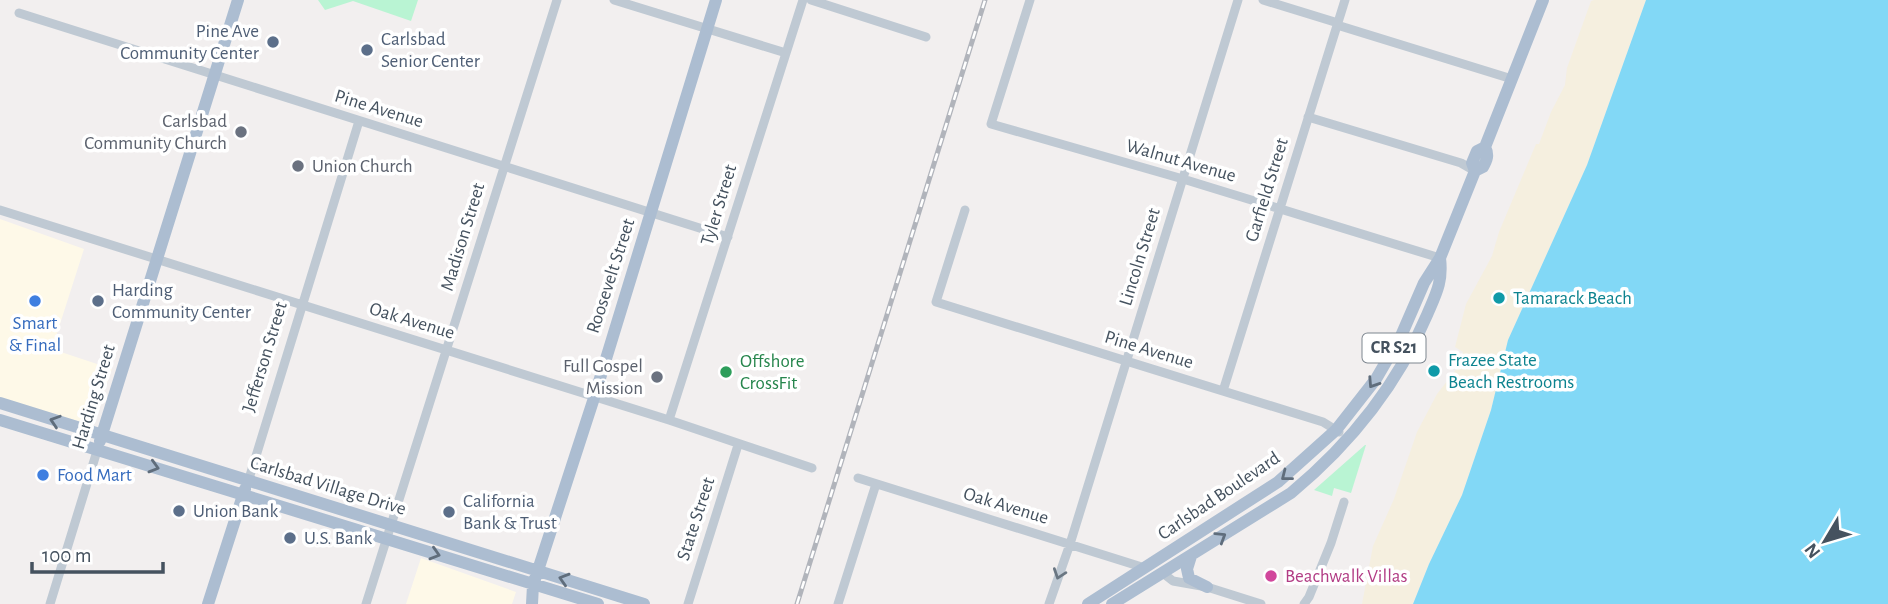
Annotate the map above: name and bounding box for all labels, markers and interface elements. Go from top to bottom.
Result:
place label: Pine Ave Community Center [120,22,259,63]
place label: Carlsbad Senior Center [381,30,480,71]
marker: Pine Ave Community Center [265,34,281,50]
marker: Carlsbad Senior Center [359,42,375,58]
street label: Pine Avenue [332,87,426,131]
place label: Carlsbad Community Church [84,112,227,153]
marker: Carlsbad Community Church [233,124,249,140]
street label: Walnut Avenue [1124,136,1238,186]
street label: Garfield Street [1242,136,1292,244]
place label: Union Church [312,157,413,176]
marker: Union Church [290,158,306,174]
street label: Tyler Street [698,162,740,248]
street label: Madison Street [438,181,488,293]
street label: Lincoln Street [1116,206,1164,308]
street label: Roosevelt Street [584,216,638,336]
place label: Harding Community Center [112,281,251,322]
place label: Tamarack Beach [1513,289,1632,308]
marker: Tamarack Beach [1491,290,1507,306]
marker: Smart & Final [27,293,43,309]
marker: Harding Community Center [90,293,106,309]
street label: Oak Avenue [367,299,457,343]
street label: Jefferson Street [239,300,291,414]
place label: Smart & Final [9,314,61,355]
street label: Pine Avenue [1102,328,1196,372]
road number: CR S21 [1362,334,1426,362]
street label: Harding Street [69,342,119,452]
place label: Frazee State Beach Restrooms [1448,351,1574,392]
place label: Offshore CrossFit [740,352,805,393]
place label: Full Gospel Mission [563,357,643,398]
marker: Frazee State Beach Restrooms [1426,363,1442,379]
marker: Offshore CrossFit [718,364,734,380]
marker: Full Gospel Mission [649,369,665,385]
one-way arrow [1369,375,1382,388]
one-way arrow [49,414,61,429]
street label: Carlsbad Boulevard [1155,448,1284,544]
street label: Carlsbad Village Drive [248,453,408,519]
one-way arrow [148,459,160,474]
place label: Food Mart [57,466,132,485]
marker: Food Mart [35,467,51,483]
one-way arrow [1281,467,1293,480]
street label: State Street [674,475,718,563]
street label: Oak Avenue [961,484,1051,528]
place label: California Bank & Trust [463,492,557,533]
place label: Union Bank [193,502,279,521]
marker: Union Bank [171,503,187,519]
marker: California Bank & Trust [441,504,457,520]
north arrow [1790,506,1860,576]
place label: U.S. Bank [304,529,372,548]
scale bar [32,530,163,574]
marker: U.S. Bank [282,530,298,546]
one-way arrow [1214,533,1227,546]
text: N [1801,539,1824,562]
text: 100 m [42,545,92,566]
one-way arrow [428,545,440,560]
place label: Beachwalk Villas [1285,567,1408,586]
one-way arrow [1053,568,1067,580]
marker: Beachwalk Villas [1263,568,1279,584]
one-way arrow [559,573,571,588]

